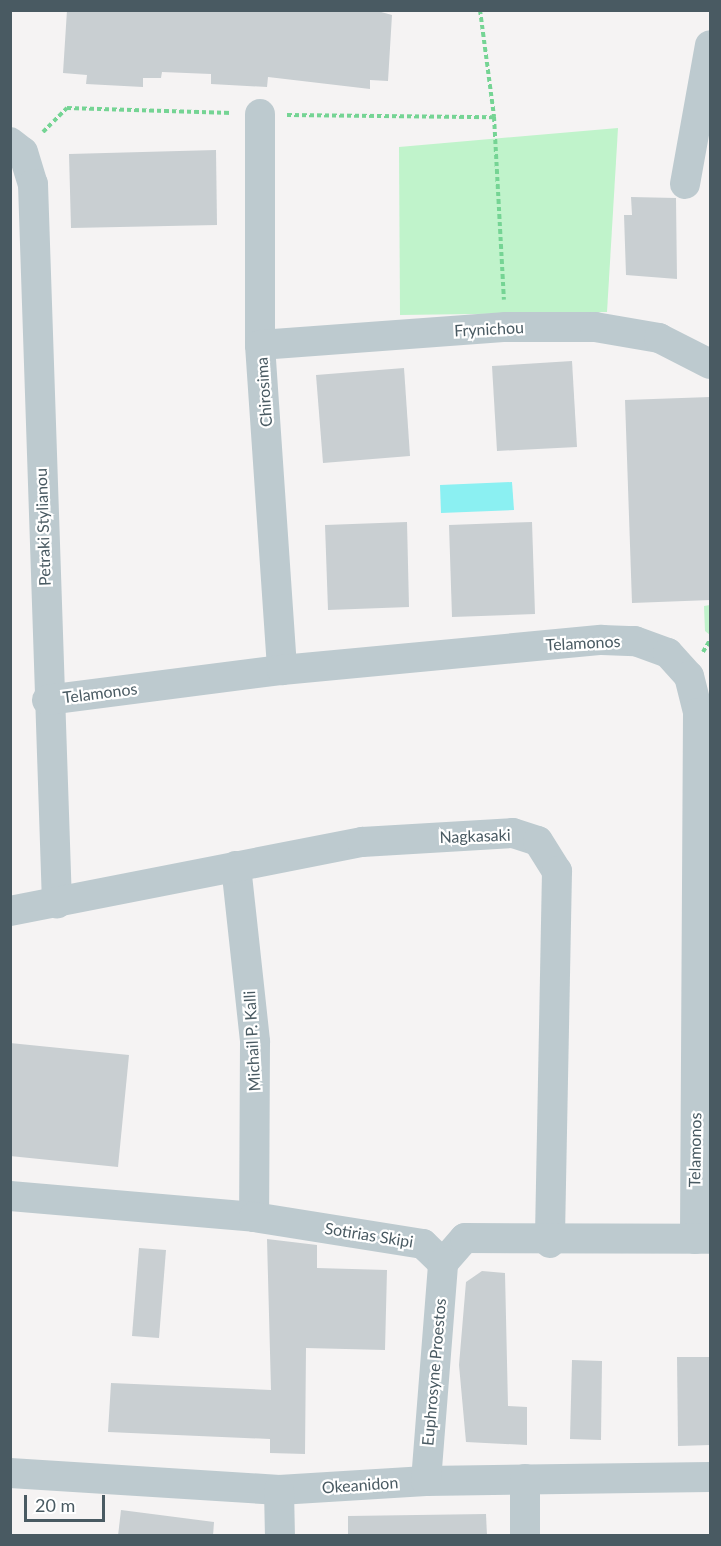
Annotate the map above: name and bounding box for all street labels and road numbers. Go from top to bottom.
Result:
street label: Frynichou [454,318,524,340]
street label: Chirosima [252,356,276,428]
street label: Petraki Stylianou [31,468,55,586]
street label: Telamonos [545,631,621,655]
street label: Telamonos [62,679,138,707]
street label: Nagkasaki [439,825,511,847]
street label: Michail P. Kalli [240,990,264,1092]
street label: Telamonos [685,1112,705,1188]
street label: Sotirias Skipi [323,1219,415,1251]
street label: Euphrosyne Proestos [418,1298,450,1446]
street label: Okeanidon [321,1473,399,1497]

